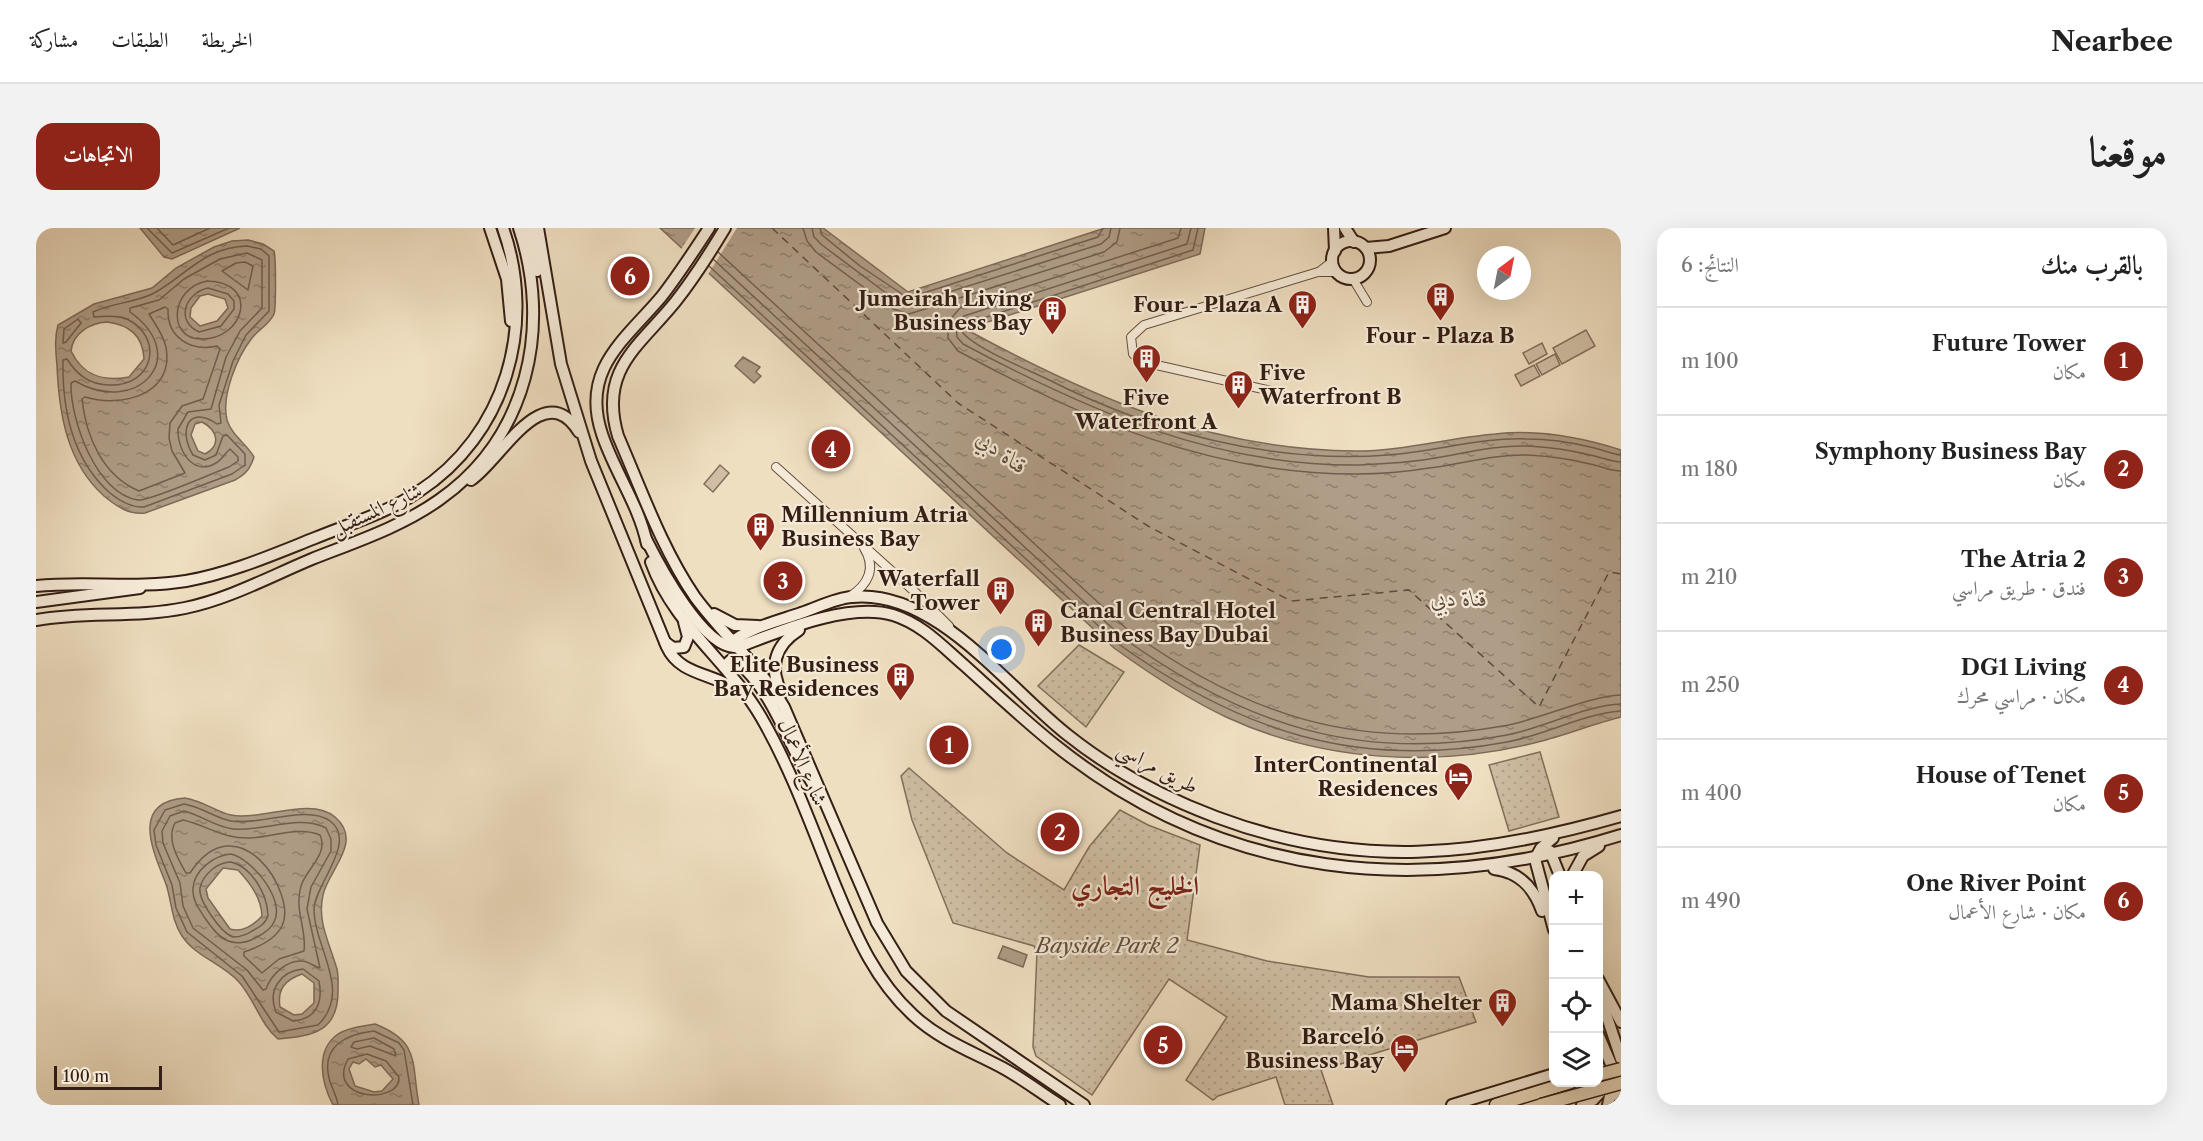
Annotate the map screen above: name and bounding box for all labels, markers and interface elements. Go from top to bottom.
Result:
text: Nearbee [2051,24,2173,58]
text: مشاركة [30,27,78,52]
text: الطبقات [111,27,168,52]
text: الخريطة [201,27,253,52]
button: الاتجاهات [36,123,160,190]
text: موقعنا [2089,125,2167,177]
north arrow [1477,246,1531,300]
text: بالقرب منك [2040,249,2143,281]
text: النتائج: 6 [1681,253,1739,277]
pin: 6 [610,254,650,298]
building icon: Four - Plaza B [1424,280,1456,322]
place label: Jumeirah Living Business Bay [854,286,1033,335]
building icon: Four - Plaza A [1287,288,1319,330]
place label: Four - Plaza A [1133,292,1283,317]
building icon: Jumeirah Living Business Bay [1037,294,1069,336]
place label: Four - Plaza B [1365,323,1515,348]
text: Future Tower [1932,330,2086,357]
building icon: Five Waterfront A [1130,342,1162,384]
text: 100 m [1681,349,1739,373]
text: 1 [2119,349,2128,373]
place label: Five Waterfront B [1258,360,1402,409]
text: مكان [2052,360,2086,384]
building icon: Five Waterfront B [1222,368,1254,410]
place label: Five Waterfront A [1074,385,1218,434]
water label: قناة دبي [968,424,1033,484]
pin: 4 [812,426,850,472]
text: Symphony Business Bay [1815,438,2086,465]
text: 180 m [1681,457,1738,481]
text: 2 [2118,457,2129,481]
text: مكان [2052,468,2086,492]
street label: شارع المستقبل [326,477,428,546]
place label: Millennium Atria Business Bay [781,502,969,551]
building icon: Millennium Atria Business Bay [744,510,776,552]
text: The Atria 2 [1961,546,2086,573]
pin: 3 [764,558,802,604]
text: 210 m [1681,565,1738,589]
text: 3 [2118,565,2129,589]
place label: Waterfall Tower [877,566,981,615]
building icon: Waterfall Tower [985,574,1017,616]
text: فندق · طريق مراسي [1952,576,2086,600]
water label: قناة دبي [1430,585,1488,617]
place label: Canal Central Hotel Business Bay Dubai [1060,598,1276,647]
building icon: Canal Central Hotel Business Bay Dubai [1023,606,1055,648]
your location [987,635,1016,664]
place label: Elite Business Bay Residences [714,652,879,701]
text: DG1 Living [1961,654,2086,681]
building icon: Elite Business Bay Residences [884,660,916,702]
text: 250 m [1681,673,1740,697]
text: 4 [2118,673,2129,697]
text: مكان · مراسي محرك [1957,684,2086,708]
street label: شارع الأعمال [767,714,835,812]
pin: 1 [930,722,968,768]
street label: طريق مراسي [1109,735,1203,806]
place label: InterContinental Residences [1254,752,1438,801]
hotel icon: InterContinental Residences [1443,760,1475,802]
text: House of Tenet [1916,762,2086,789]
text: 400 m [1681,781,1742,805]
text: 5 [2118,781,2129,805]
text: مكان [2052,792,2086,816]
pin: 2 [1040,810,1080,854]
district label: الخليج التجاري [1071,869,1199,910]
text: One River Point [1906,870,2086,897]
map controls [1549,871,1603,1087]
button: + [1549,871,1603,925]
text: 490 m [1681,889,1741,913]
text: 6 [2118,889,2129,913]
text: مكان · شارع الأعمال [1948,900,2086,924]
button: − [1549,925,1603,979]
park label: Bayside Park 2 [1033,933,1179,958]
button: locate [1549,979,1603,1033]
building icon: Mama Shelter [1487,986,1519,1028]
place label: Mama Shelter [1331,990,1483,1015]
pin: 5 [1144,1022,1182,1068]
place label: Barceló Business Bay [1245,1024,1385,1073]
hotel icon: Barceló Business Bay [1389,1032,1421,1074]
button: layers [1549,1033,1603,1087]
scale bar [54,1063,162,1090]
text: 100 m [63,1066,109,1086]

